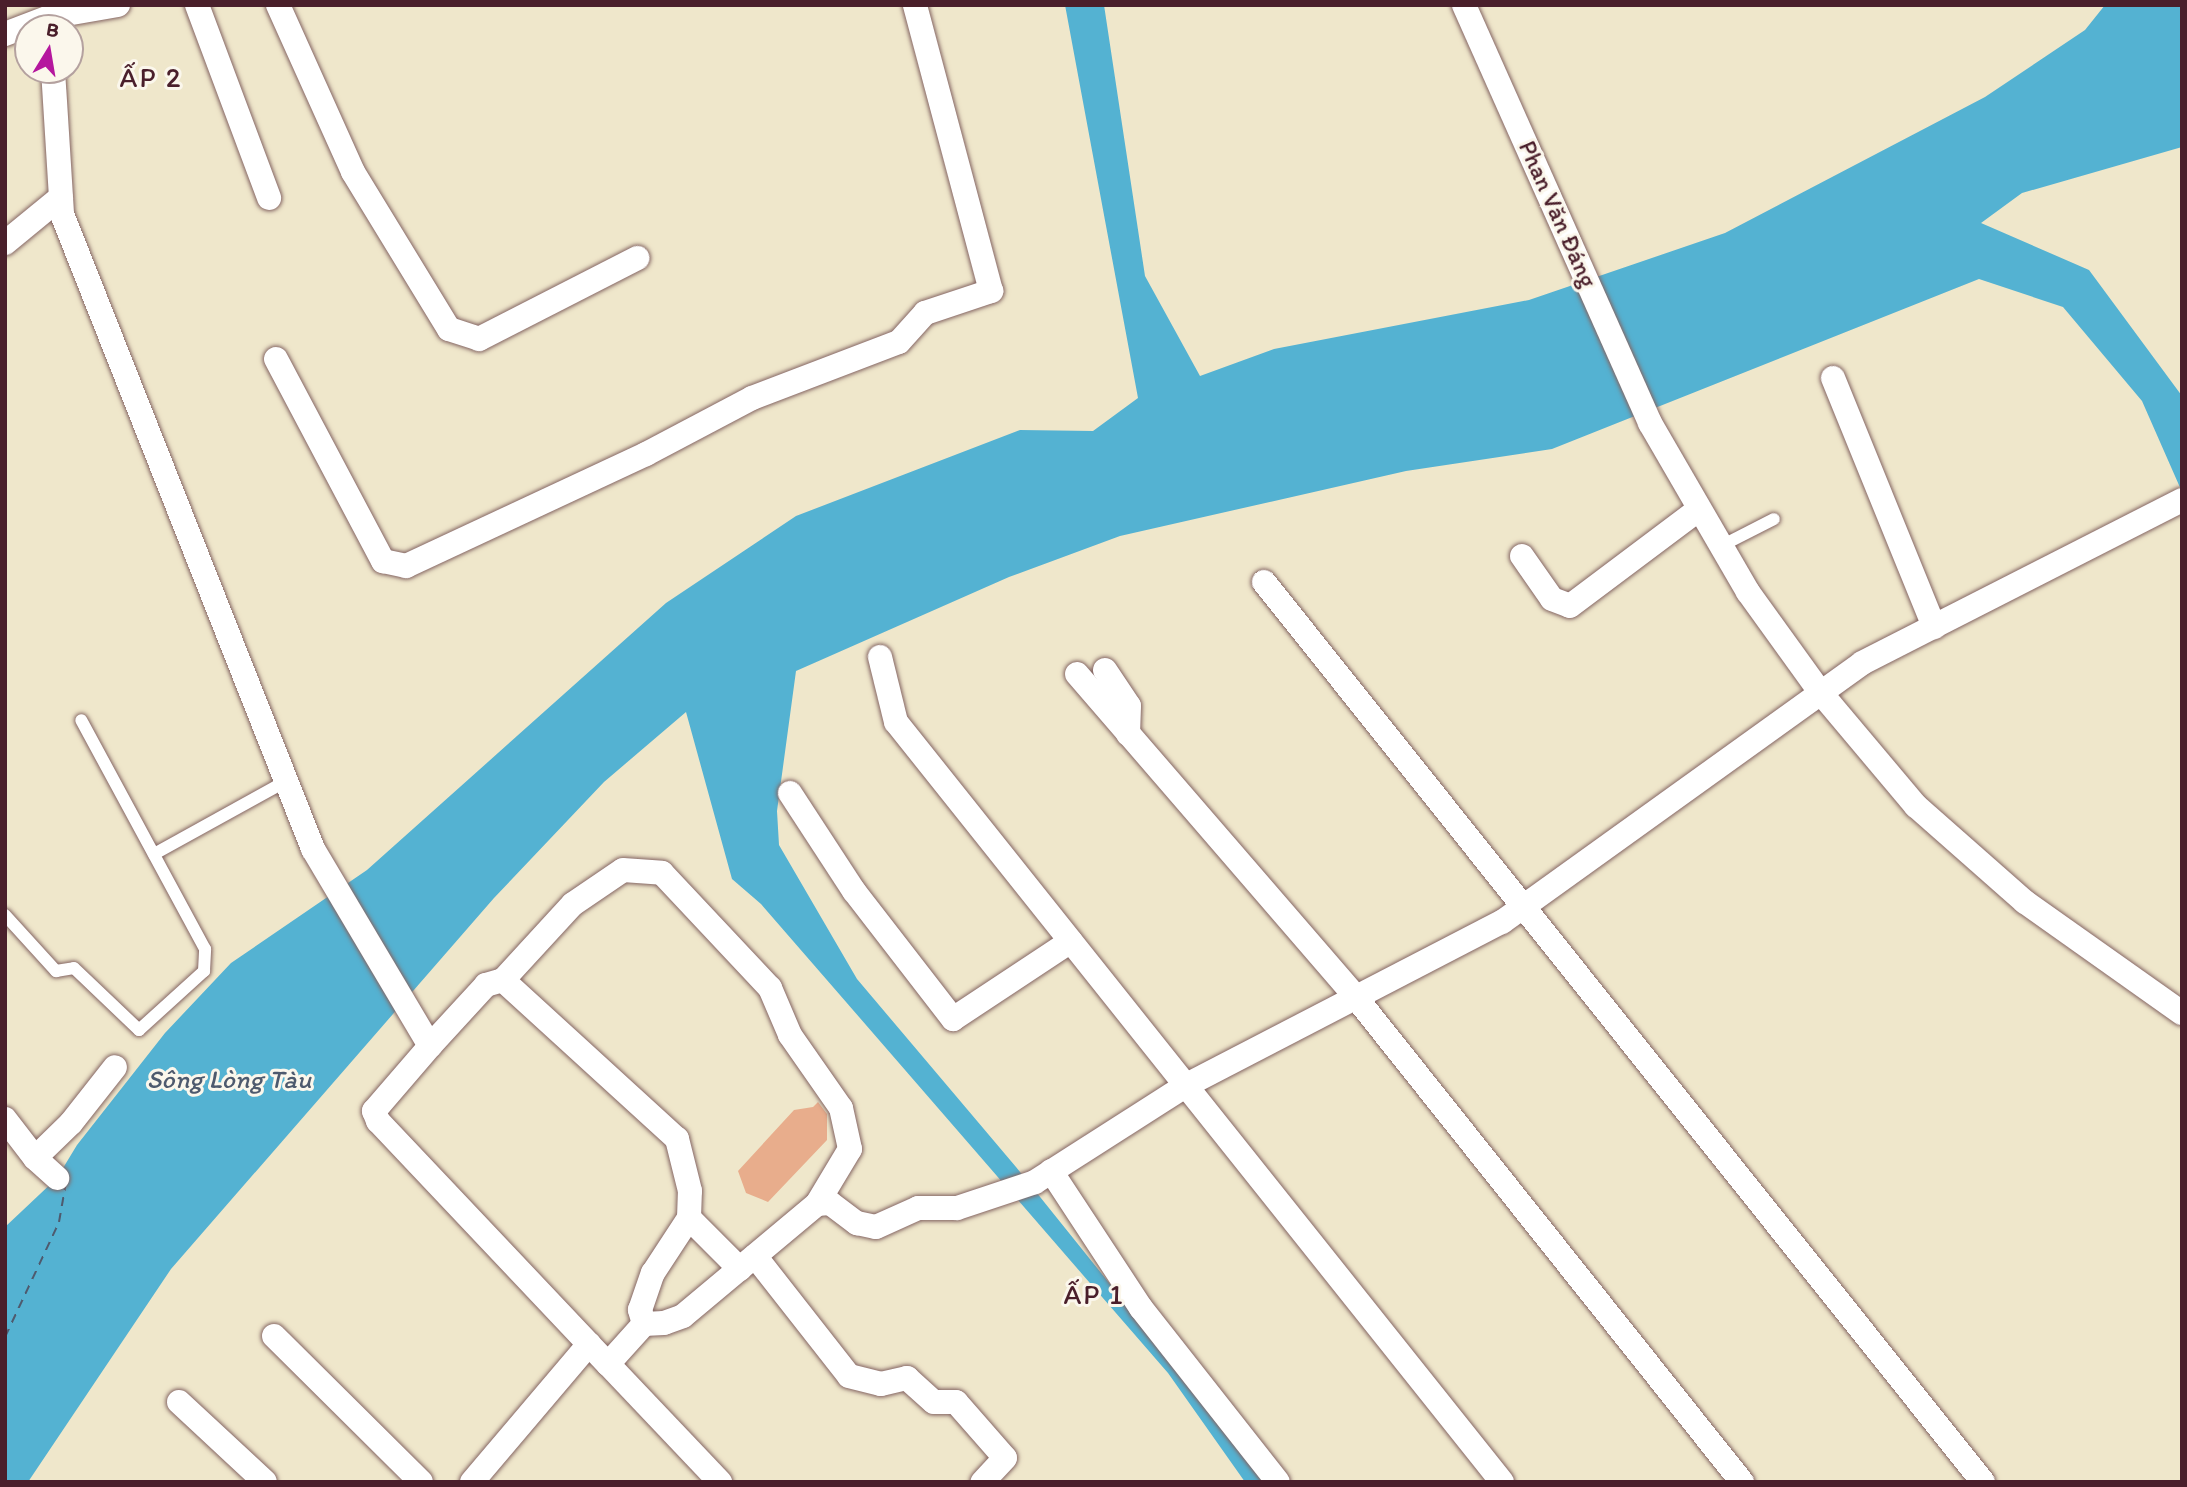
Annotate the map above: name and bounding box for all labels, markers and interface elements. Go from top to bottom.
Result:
north arrow [14,14,84,84]
text: B [44,17,61,42]
district label: ẤP 2 [120,60,182,94]
street label: Phan Văn Đáng [1513,137,1603,291]
water label: Sông Lòng Tàu [148,1064,310,1096]
district label: ẤP 1 [1064,1277,1124,1311]

